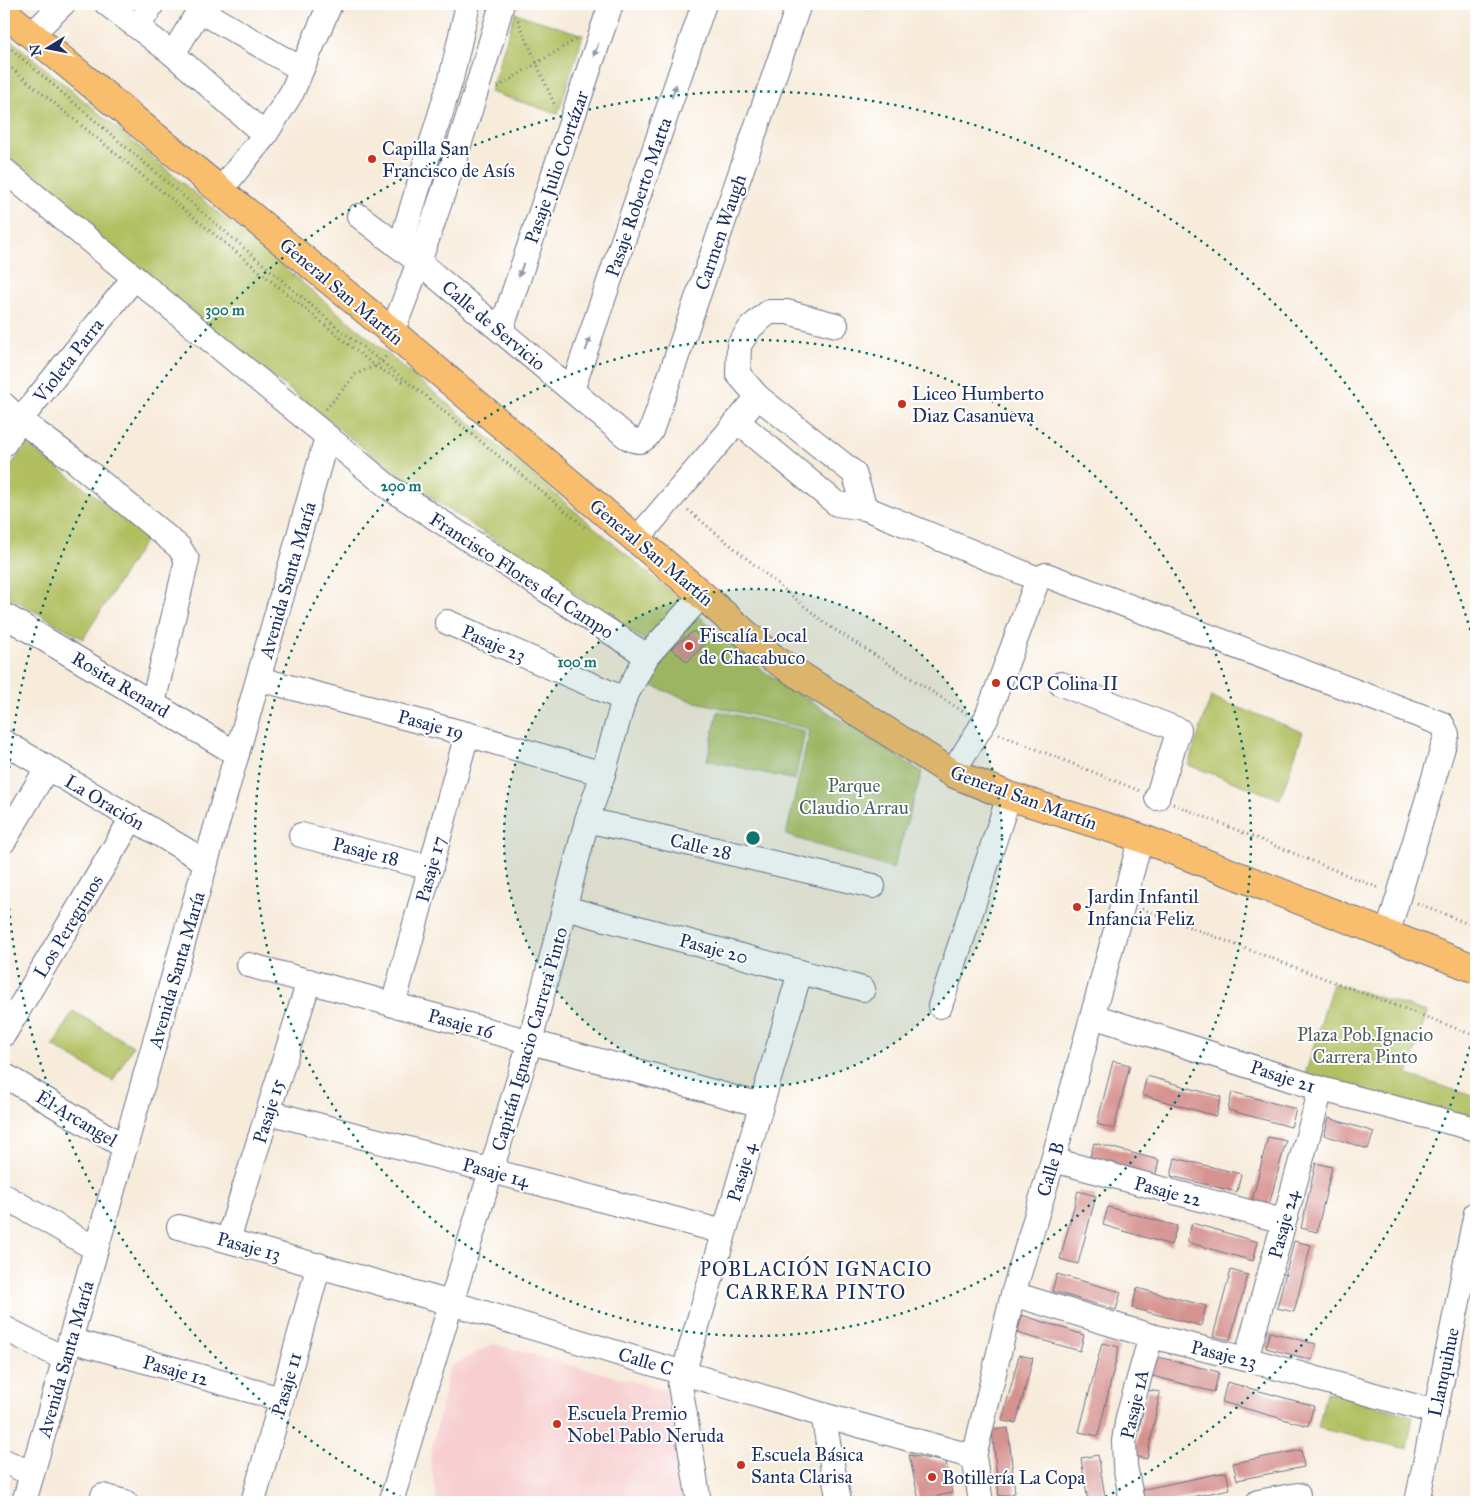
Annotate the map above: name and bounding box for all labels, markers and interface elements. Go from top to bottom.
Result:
north arrow [22,22,72,72]
text: N [26,43,45,57]
one-way arrow [591,43,599,58]
one-way arrow [671,83,679,98]
street label: Pasaje Julio Cortázar [520,87,595,247]
street label: Pasaje Roberto Matta [600,114,677,280]
place label: Capilla San Francisco de Asís [382,137,515,182]
marker: Capilla San Francisco de Asís [366,153,378,165]
street label: Carmen Waugh [690,171,752,293]
street label: General San Martín [275,233,408,350]
one-way arrow [517,263,524,278]
street label: Calle de Servicio [437,275,550,376]
text: 300 m [205,301,245,320]
street label: Violeta Parra [28,313,109,408]
one-way arrow [584,336,592,351]
place label: Liceo Humberto Diaz Casanueva [912,382,1044,427]
marker: Liceo Humberto Diaz Casanueva [896,398,908,410]
text: 200 m [381,477,422,495]
street label: General San Martín [585,494,718,611]
street label: Avenida Santa María [254,498,321,662]
street label: Francisco Flores del Campo [425,507,619,644]
street label: Pasaje 23 [458,620,529,667]
place label: Fiscalía Local de Chacabuco [699,624,808,669]
marker: Fiscalía Local de Chacabuco [683,640,695,652]
street label: Rosita Renard [68,646,174,723]
text: 100 m [557,653,597,671]
place label: CCP Colina II [1006,672,1119,695]
marker: CCP Colina II [990,677,1002,689]
street label: Pasaje 19 [395,705,467,744]
street label: General San Martín [947,760,1100,835]
street label: La Oración [61,770,149,835]
park label: Parque Claudio Arrau [799,774,909,819]
street label: Calle 28 [668,828,734,865]
centre of rings [744,829,762,847]
street label: Pasaje 18 [330,832,402,871]
street label: Pasaje 17 [411,833,450,905]
street label: Los Peregrinos [29,870,109,982]
place label: Jardin Infantil Infancia Feliz [1085,885,1199,930]
street label: Avenida Santa María [143,888,210,1052]
marker: Jardin Infantil Infancia Feliz [1071,901,1083,913]
street label: Capitán Ignacio Carrera Pinto [486,924,574,1154]
street label: Pasaje 20 [677,928,751,969]
street label: Pasaje 16 [425,1004,498,1044]
park label: Plaza Pob.Ignacio Carrera Pinto [1297,1023,1433,1068]
street label: Pasaje 21 [1247,1055,1318,1098]
street label: Pasaje 15 [248,1076,289,1146]
street label: El Arcangel [31,1085,122,1153]
street label: Pasaje 4 [722,1139,761,1204]
street label: Calle B [1032,1139,1069,1199]
street label: Pasaje 14 [460,1153,532,1193]
street label: Pasaje 22 [1132,1171,1205,1212]
street label: Pasaje 24 [1263,1187,1304,1261]
street label: Pasaje 13 [214,1227,283,1266]
district label: POBLACIÓN IGNACIO CARRERA PINTO [699,1255,933,1304]
street label: Avenida Santa María [32,1277,99,1441]
street label: Llanquihue [1423,1325,1465,1419]
street label: Pasaje 23 [1189,1335,1259,1374]
street label: Calle C [616,1342,676,1381]
street label: Pasaje 12 [140,1350,212,1391]
street label: Pasaje 11 [266,1350,307,1419]
street label: Pasaje 1A [1115,1367,1154,1441]
place label: Escuela Premio Nobel Pablo Neruda [567,1402,725,1447]
marker: Escuela Premio Nobel Pablo Neruda [551,1418,563,1430]
place label: Escuela Básica Santa Clarisa [751,1443,865,1488]
marker: Escuela Básica Santa Clarisa [735,1459,747,1471]
place label: Botillería La Copa [942,1466,1086,1489]
marker: Botillería La Copa [926,1471,938,1483]

